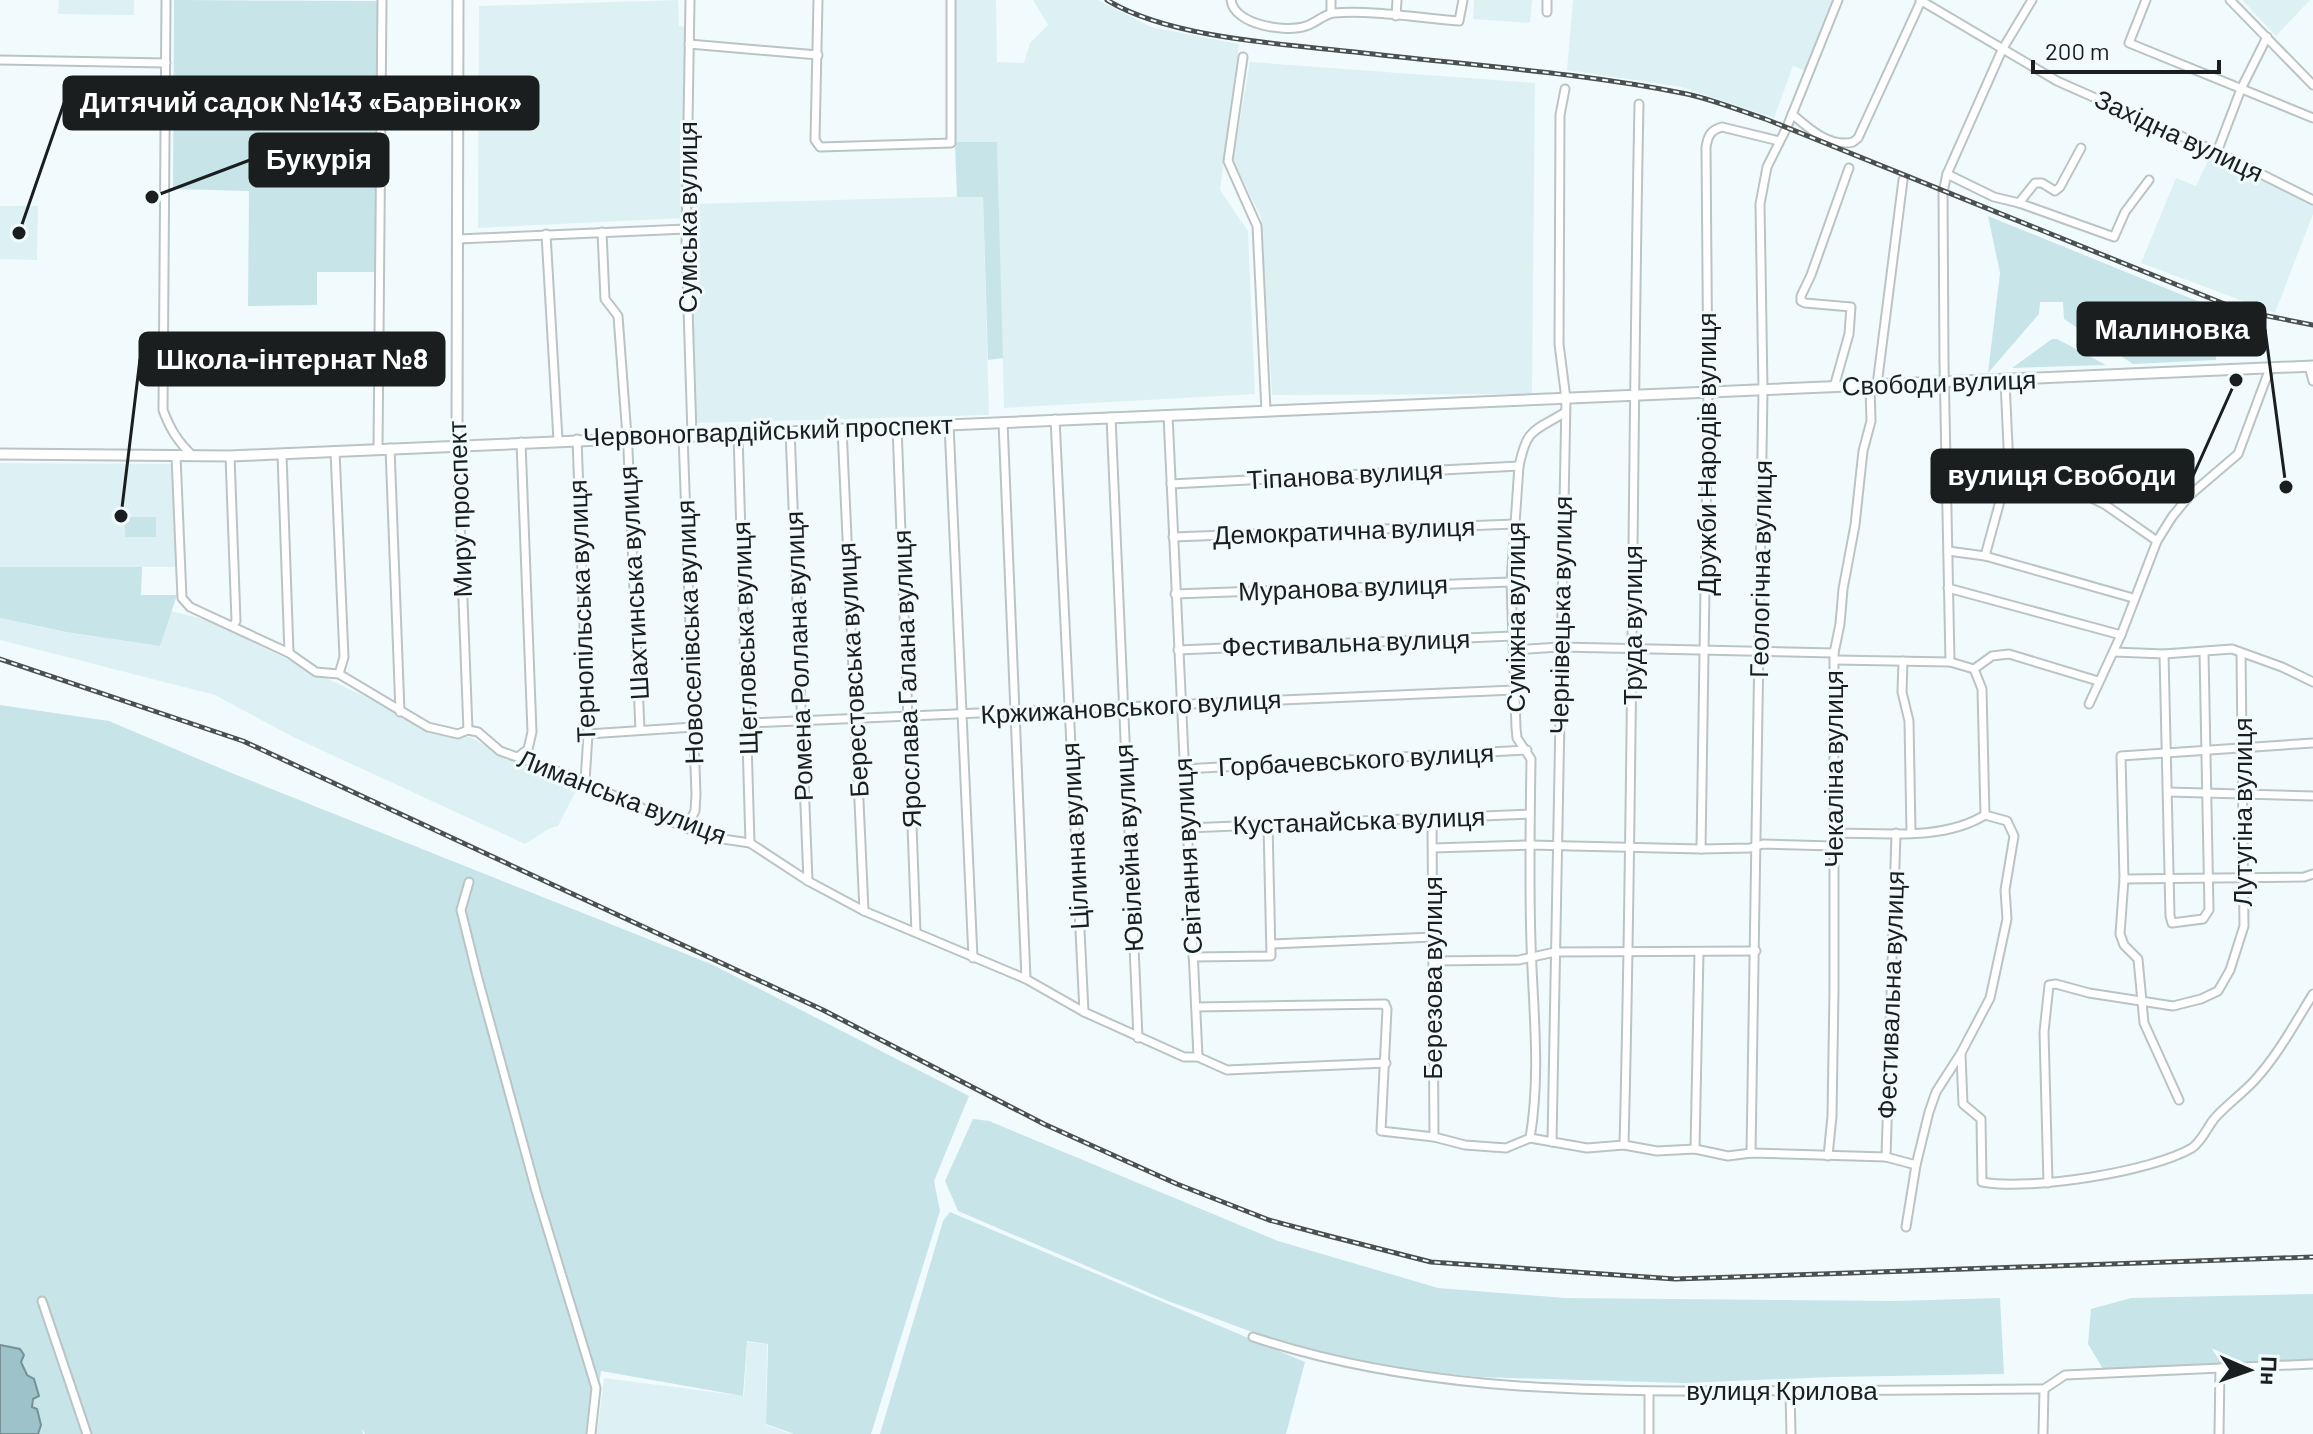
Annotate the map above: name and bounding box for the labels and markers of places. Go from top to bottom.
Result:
callout: Дитячий садок №143 «Барвінок» [64,77,538,129]
callout: Букурія [250,134,388,186]
callout: Малиновка [2078,303,2265,355]
callout: Школа-інтернат №8 [140,333,444,385]
callout: вулиця Свободи [1932,450,2193,502]

